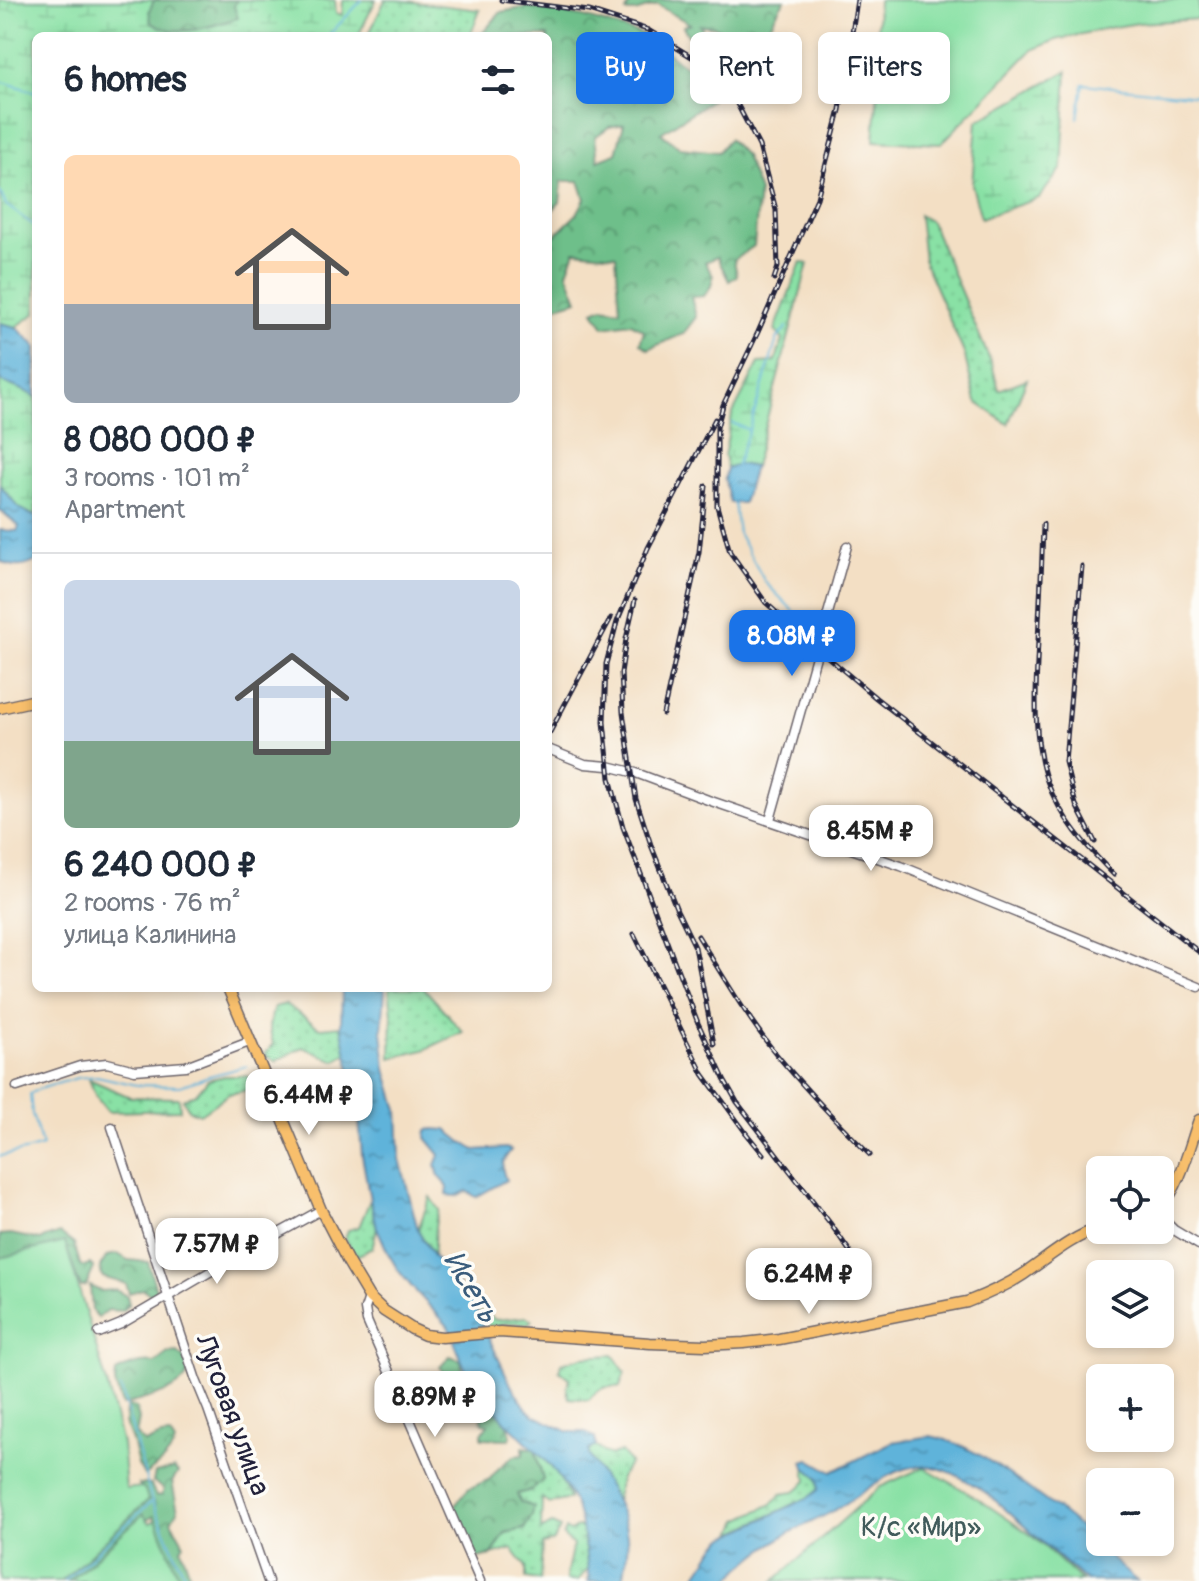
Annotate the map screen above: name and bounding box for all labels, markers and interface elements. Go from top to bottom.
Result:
chip: Buy [576,32,674,104]
chip: Rent [690,32,802,104]
chip: Filters [818,32,950,104]
icon: filters [476,58,520,102]
text: 6 homes [64,59,187,102]
icon: home [220,207,364,351]
text: 8 080 000 ₽ [64,419,257,462]
text: 3 rooms · 101 m² [64,462,250,494]
text: Apartment [64,494,185,526]
pin: 8.08M ₽ [718,610,866,678]
text: 8.08M ₽ [747,620,837,652]
icon: home [220,632,364,776]
pin: 8.45M ₽ [797,805,945,873]
text: 8.45M ₽ [827,815,915,847]
text: 6 240 000 ₽ [64,844,258,887]
text: 2 rooms · 76 m² [64,887,241,919]
text: улица Калинина [64,919,236,951]
pin: 6.44M ₽ [235,1069,383,1137]
text: 6.44M ₽ [264,1079,354,1111]
map controls [1086,1156,1174,1556]
button: locate [1086,1156,1174,1244]
pin: 7.57M ₽ [143,1218,291,1286]
text: 7.57M ₽ [173,1228,261,1260]
water label: Исеть [435,1245,507,1330]
pin: 6.24M ₽ [735,1248,883,1316]
text: 6.24M ₽ [764,1258,854,1290]
button: layers [1086,1260,1174,1348]
street label: Луговая улица [186,1329,277,1500]
button: + [1086,1364,1174,1452]
pin: 8.89M ₽ [361,1371,509,1439]
text: 8.89M ₽ [392,1381,478,1413]
button: − [1086,1468,1174,1556]
park label: К/с «Мир» [861,1510,981,1545]

